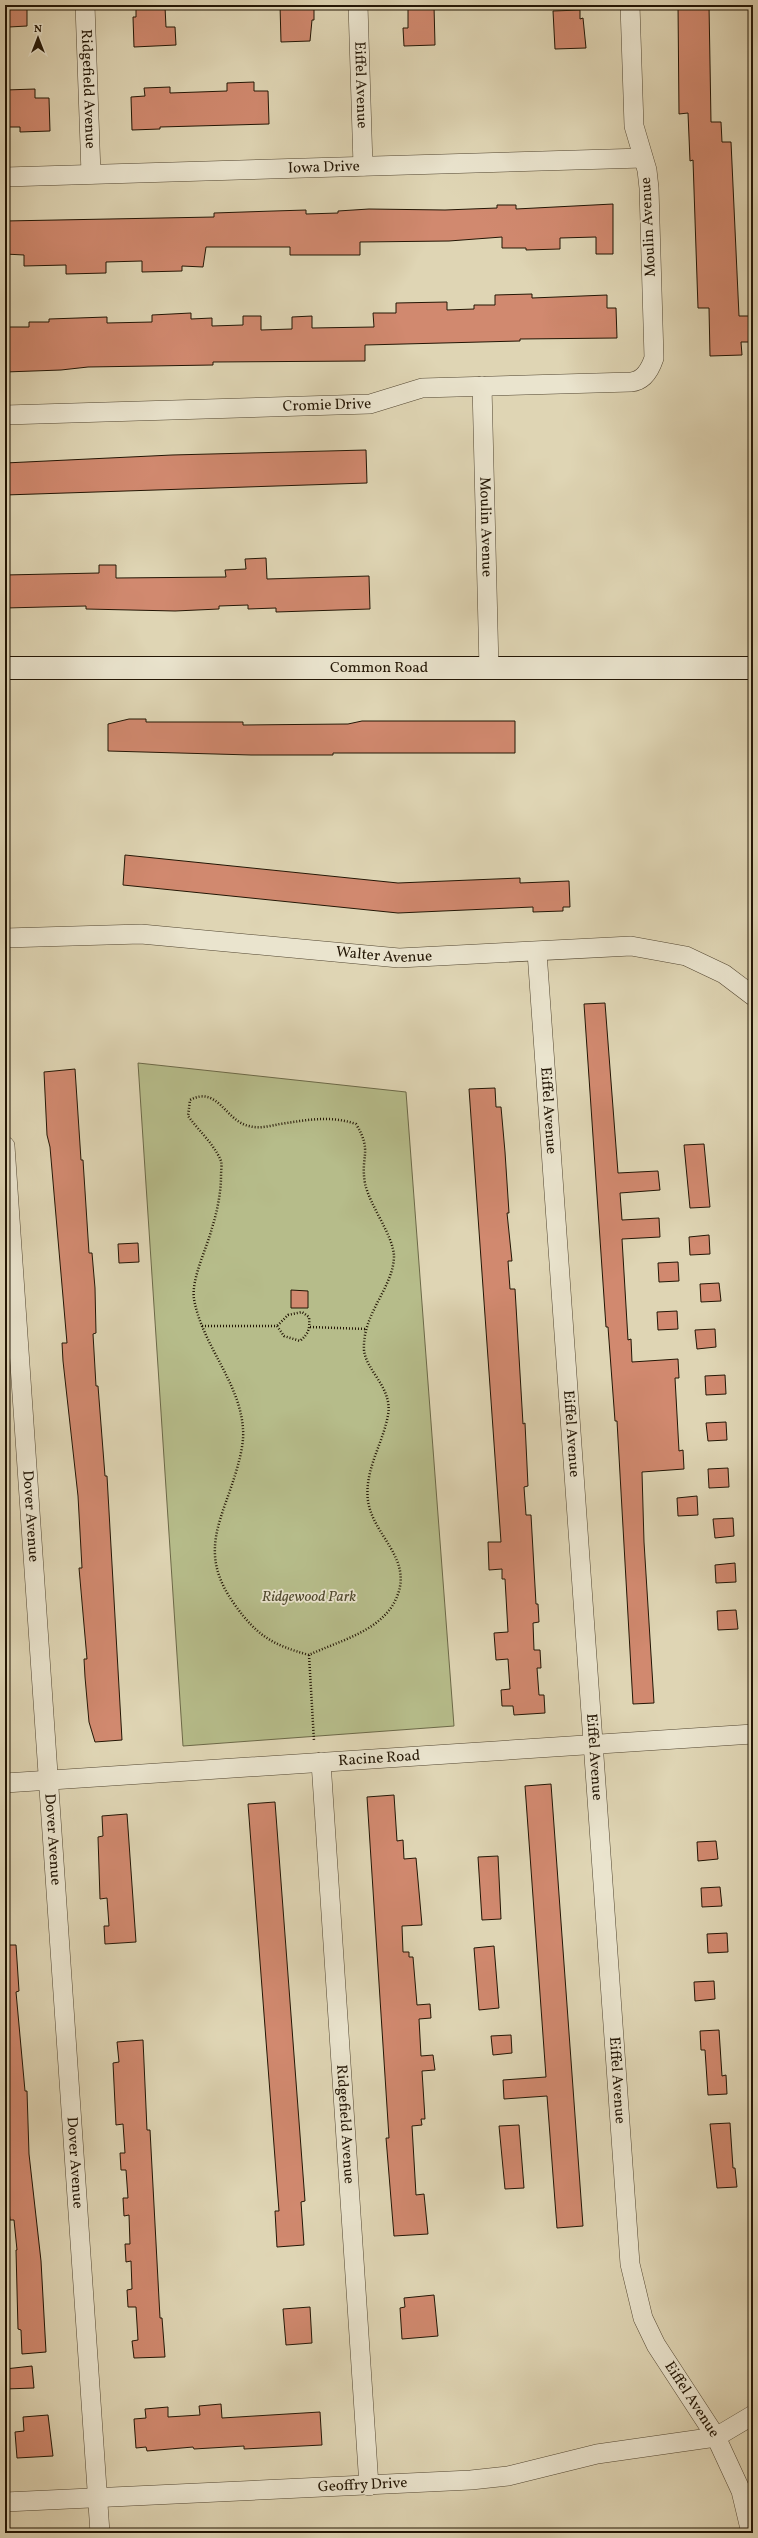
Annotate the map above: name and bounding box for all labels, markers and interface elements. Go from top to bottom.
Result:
north arrow [18,18,58,58]
text: N [34,22,42,37]
street label: Ridgefield Avenue [75,29,101,149]
street label: Eiffel Avenue [349,41,372,129]
street label: Iowa Drive [288,156,360,179]
street label: Moulin Avenue [636,176,662,278]
street label: Cromie Drive [282,393,371,417]
street label: Moulin Avenue [474,477,497,577]
street label: Common Road [330,658,428,679]
street label: Walter Avenue [335,942,433,969]
street label: Eiffel Avenue [535,1066,562,1155]
street label: Eiffel Avenue [558,1390,585,1478]
street label: Dover Avenue [17,1469,44,1563]
park label: Ridgewood Park [262,1587,356,1608]
street label: Eiffel Avenue [581,1713,608,1801]
street label: Racine Road [338,1745,421,1772]
street label: Dover Avenue [39,1793,66,1886]
street label: Eiffel Avenue [603,2036,631,2124]
street label: Ridgefield Avenue [331,2064,359,2185]
street label: Dover Avenue [61,2116,88,2209]
street label: Eiffel Avenue [659,2357,724,2442]
street label: Geoffry Drive [317,2473,408,2498]

